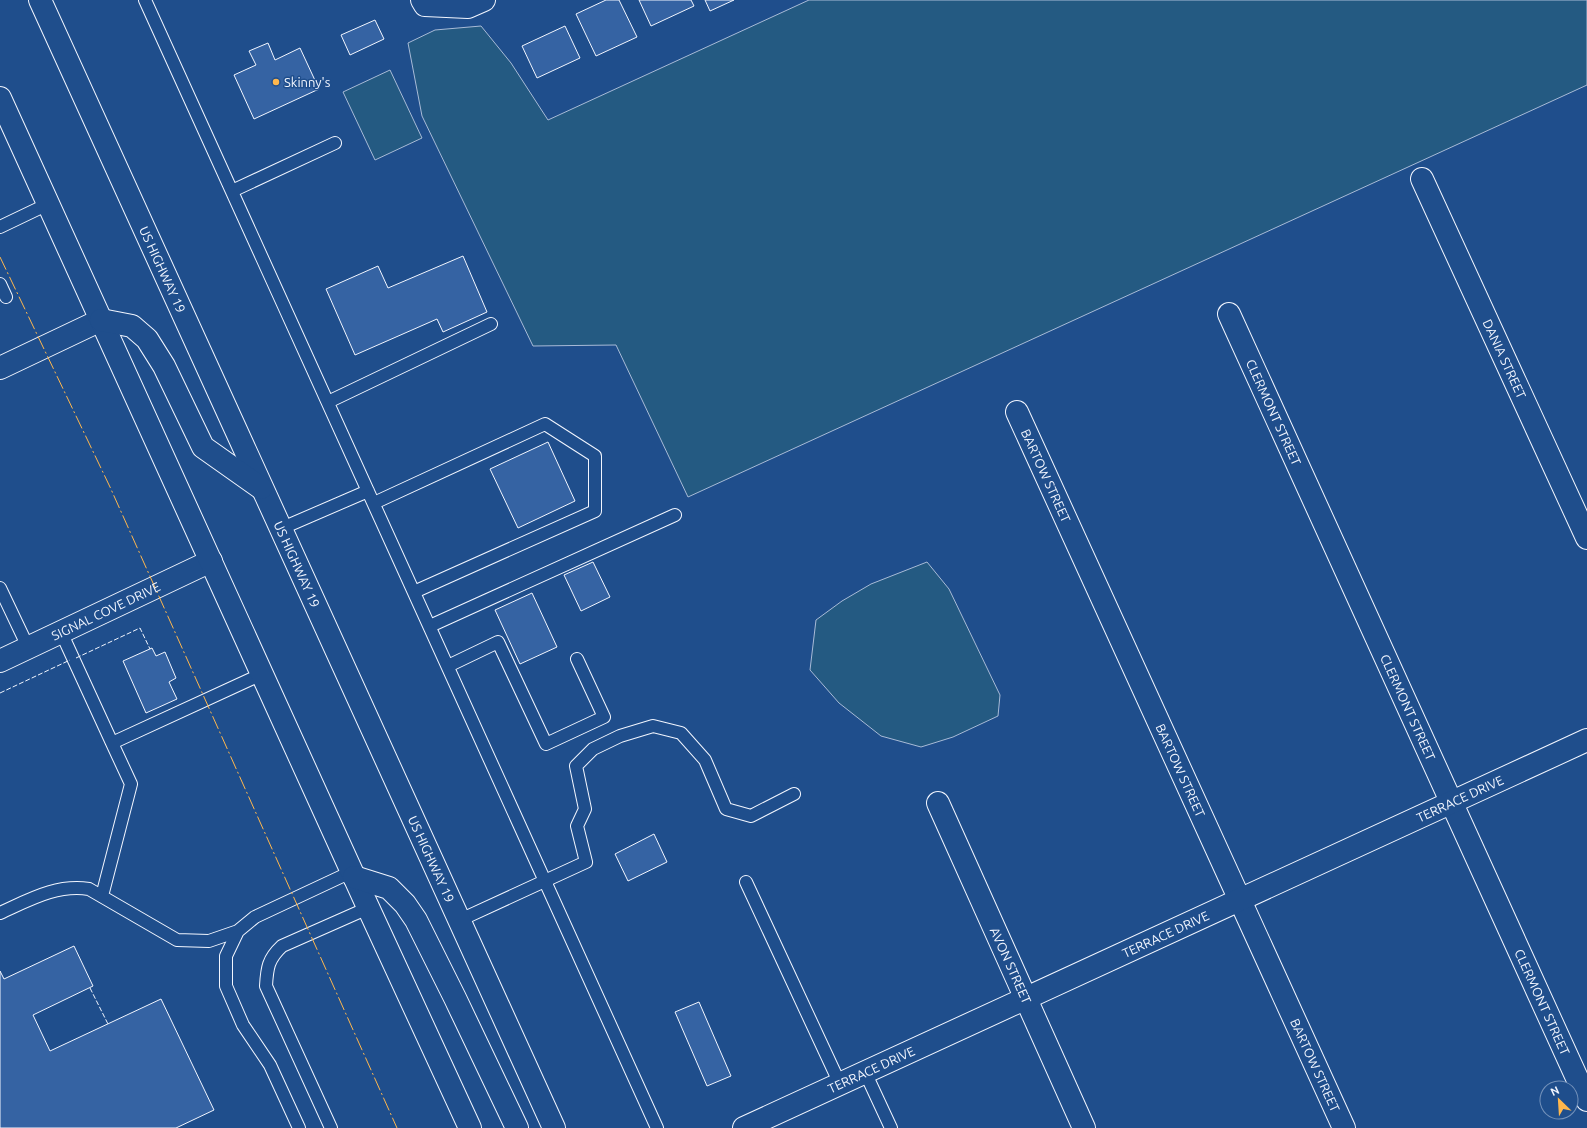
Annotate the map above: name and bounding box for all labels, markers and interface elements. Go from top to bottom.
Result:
place label: Skinny's [284,75,331,89]
marker: Skinny's [271,77,281,87]
street label: US HIGHWAY 19 [137,224,188,315]
street label: DANIA STREET [1480,317,1529,401]
street label: CLERMONT STREET [1244,357,1304,467]
street label: BARTOW STREET [1019,427,1073,524]
street label: US HIGHWAY 19 [271,519,323,610]
street label: SIGNAL COVE DRIVE [49,579,162,643]
street label: CLERMONT STREET [1378,652,1438,762]
street label: BARTOW STREET [1153,722,1208,819]
street label: TERRACE DRIVE [1414,773,1505,825]
street label: US HIGHWAY 19 [406,814,457,904]
street label: TERRACE DRIVE [1120,908,1211,960]
street label: AVON STREET [988,925,1034,1006]
street label: CLERMONT STREET [1512,947,1573,1057]
street label: BARTOW STREET [1288,1016,1343,1114]
street label: TERRACE DRIVE [826,1043,917,1095]
north arrow [1539,1080,1579,1120]
text: N [1549,1084,1561,1098]

